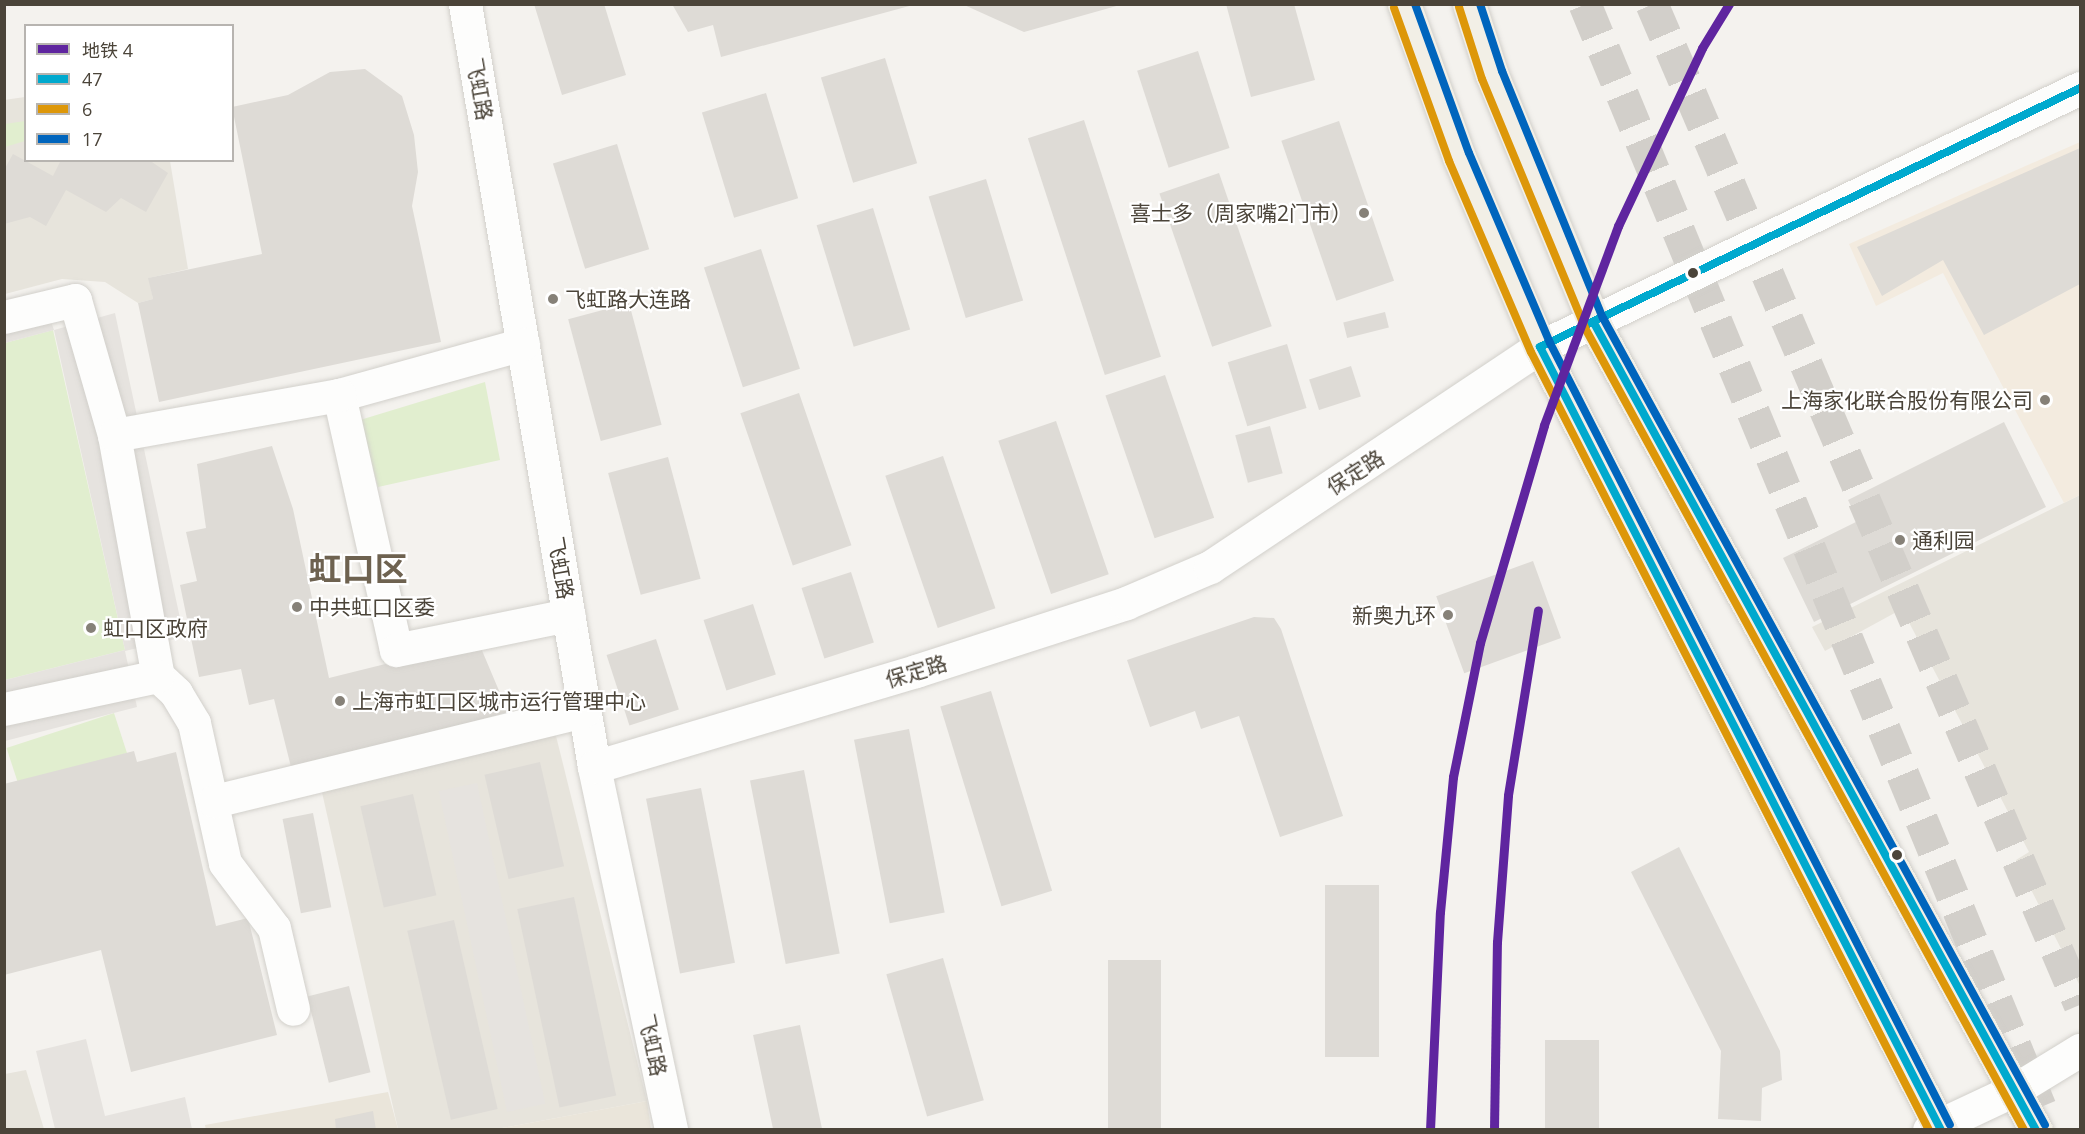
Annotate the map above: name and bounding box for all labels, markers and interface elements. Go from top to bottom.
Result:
legend [24,24,234,162]
text: 地铁 4 [82,38,133,62]
street label: 飞虹路 [462,56,498,122]
text: 47 [82,67,103,91]
text: 6 [82,97,92,121]
text: 17 [82,127,103,151]
place label: 喜士多（周家嘴2门市） [1130,200,1352,226]
marker: 喜士多（周家嘴2门市） [1357,206,1371,220]
unlabelled marker [1687,267,1699,279]
place label: 飞虹路大连路 [565,286,691,312]
marker: 飞虹路大连路 [546,292,560,306]
place label: 上海家化联合股份有限公司 [1781,387,2033,413]
marker: 上海家化联合股份有限公司 [2038,393,2052,407]
street label: 保定路 [1322,444,1388,500]
place label: 通利园 [1912,527,1975,553]
marker: 通利园 [1893,533,1907,547]
street label: 飞虹路 [543,535,579,601]
district label: 虹口区 [309,549,407,589]
place label: 中共虹口区委 [309,594,435,620]
marker: 中共虹口区委 [290,600,304,614]
place label: 新奥九环 [1352,602,1436,628]
marker: 新奥九环 [1441,608,1455,622]
place label: 虹口区政府 [103,615,208,641]
marker: 虹口区政府 [84,621,98,635]
street label: 保定路 [882,650,950,692]
place label: 上海市虹口区城市运行管理中心 [352,688,646,714]
marker: 上海市虹口区城市运行管理中心 [333,694,347,708]
unlabelled marker [1891,849,1903,861]
street label: 飞虹路 [634,1012,672,1078]

